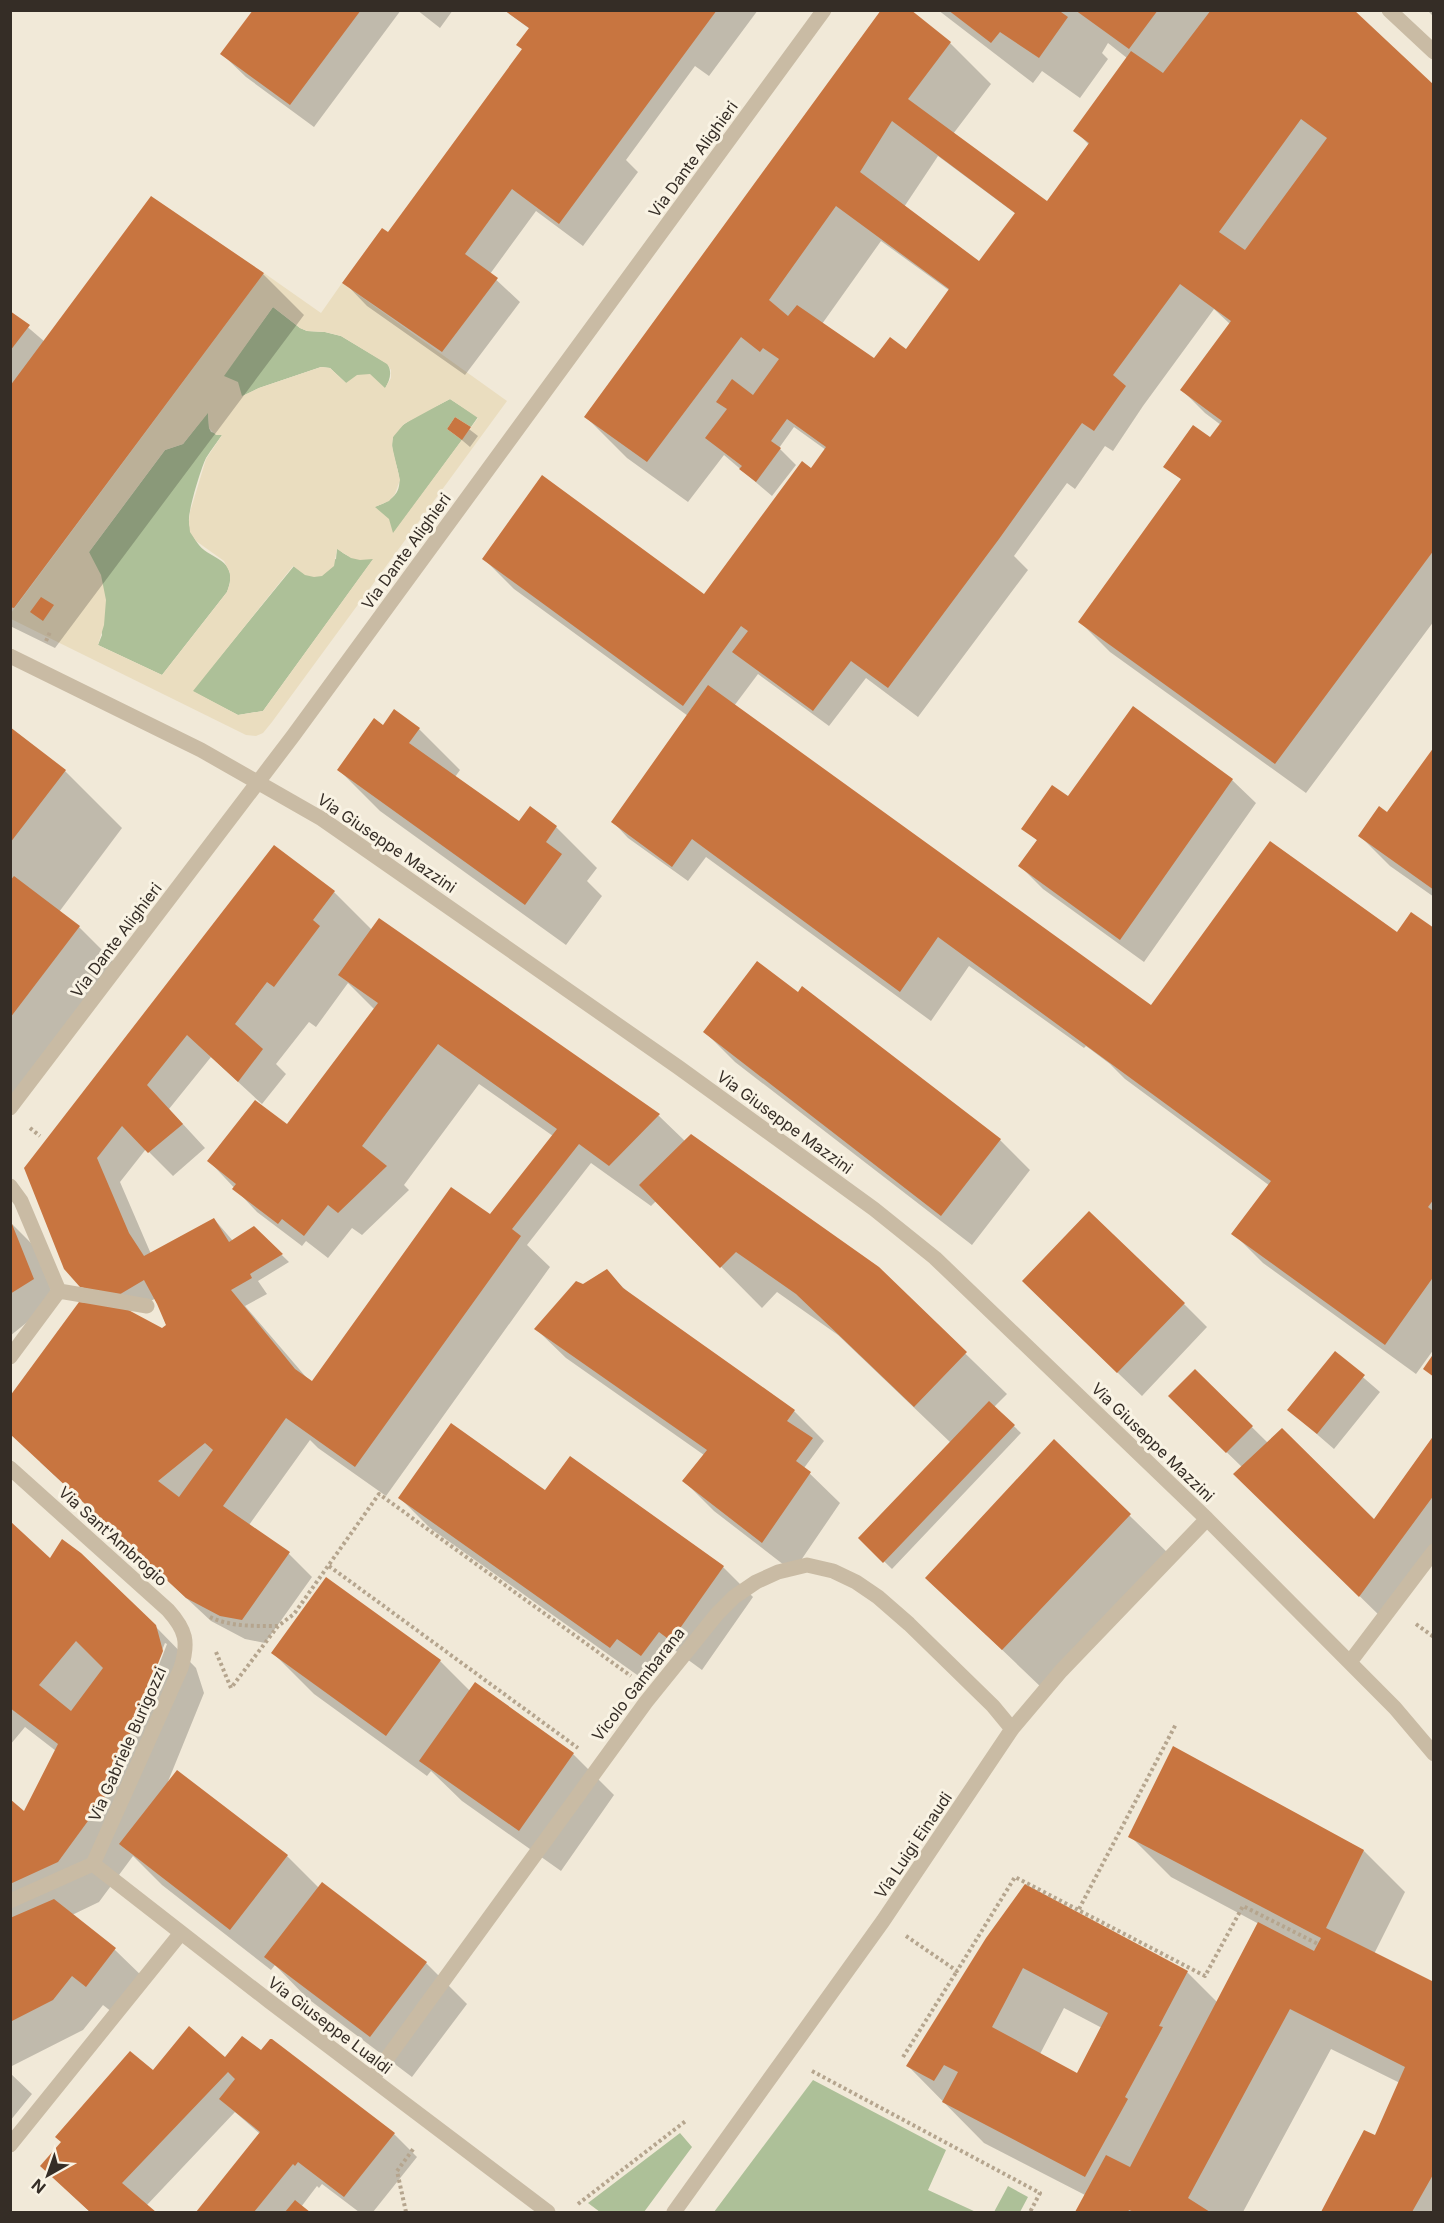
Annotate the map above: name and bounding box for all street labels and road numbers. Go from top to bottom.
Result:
street label: Via Dante Alighieri [644,97,742,221]
street label: Via Dante Alighieri [357,489,455,613]
street label: Via Giuseppe Mazzini [314,789,460,897]
street label: Via Dante Alighieri [66,879,166,1001]
street label: Via Giuseppe Mazzini [713,1066,857,1178]
street label: Via Giuseppe Mazzini [1087,1378,1219,1506]
street label: Via Sant'Ambrogio [55,1482,171,1590]
street label: Vicolo Gambarana [587,1623,689,1745]
street label: Via Gabriele Burigozzi [84,1664,170,1824]
street label: Via Luigi Einaudi [870,1788,956,1902]
street label: Via Giuseppe Lualdi [264,1972,396,2078]

